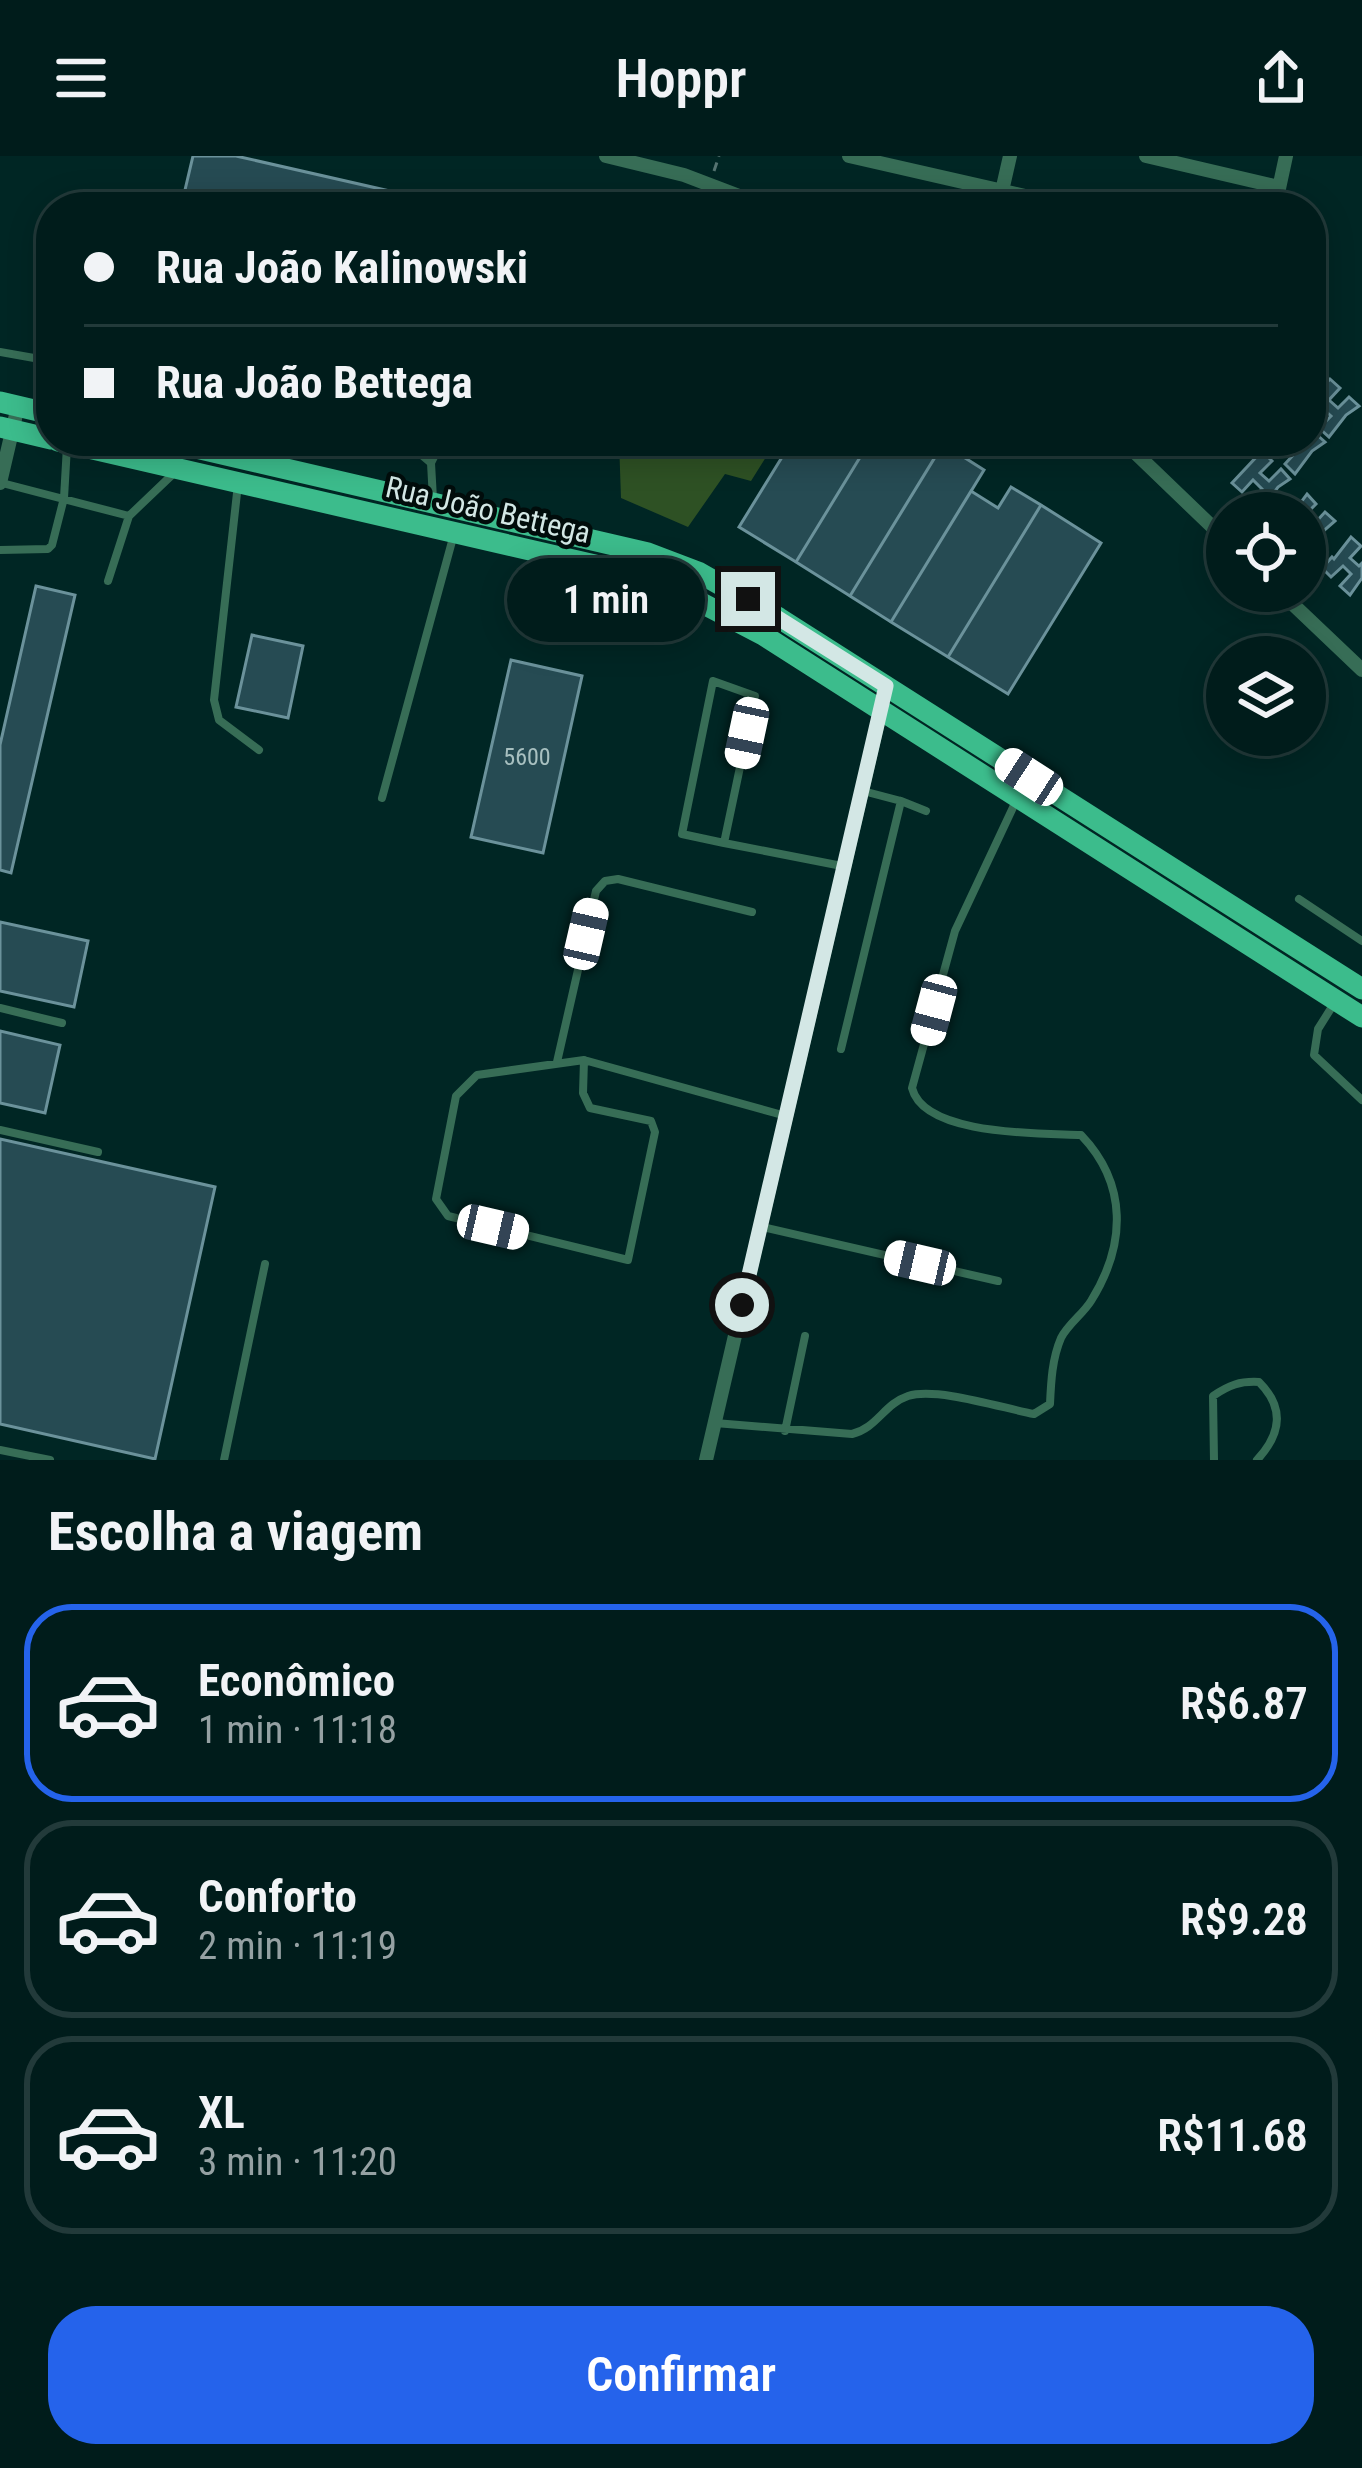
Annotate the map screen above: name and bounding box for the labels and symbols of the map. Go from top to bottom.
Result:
street label: Rua João Bettega [382,469,594,550]
callout: 1 min [508,557,706,641]
route end [721,572,775,626]
car [722,694,772,772]
car [989,742,1069,812]
house number: 5600 [503,743,551,771]
car [560,895,612,973]
car [907,971,961,1049]
car [454,1201,532,1253]
car [881,1237,959,1289]
route start [715,1278,769,1332]

